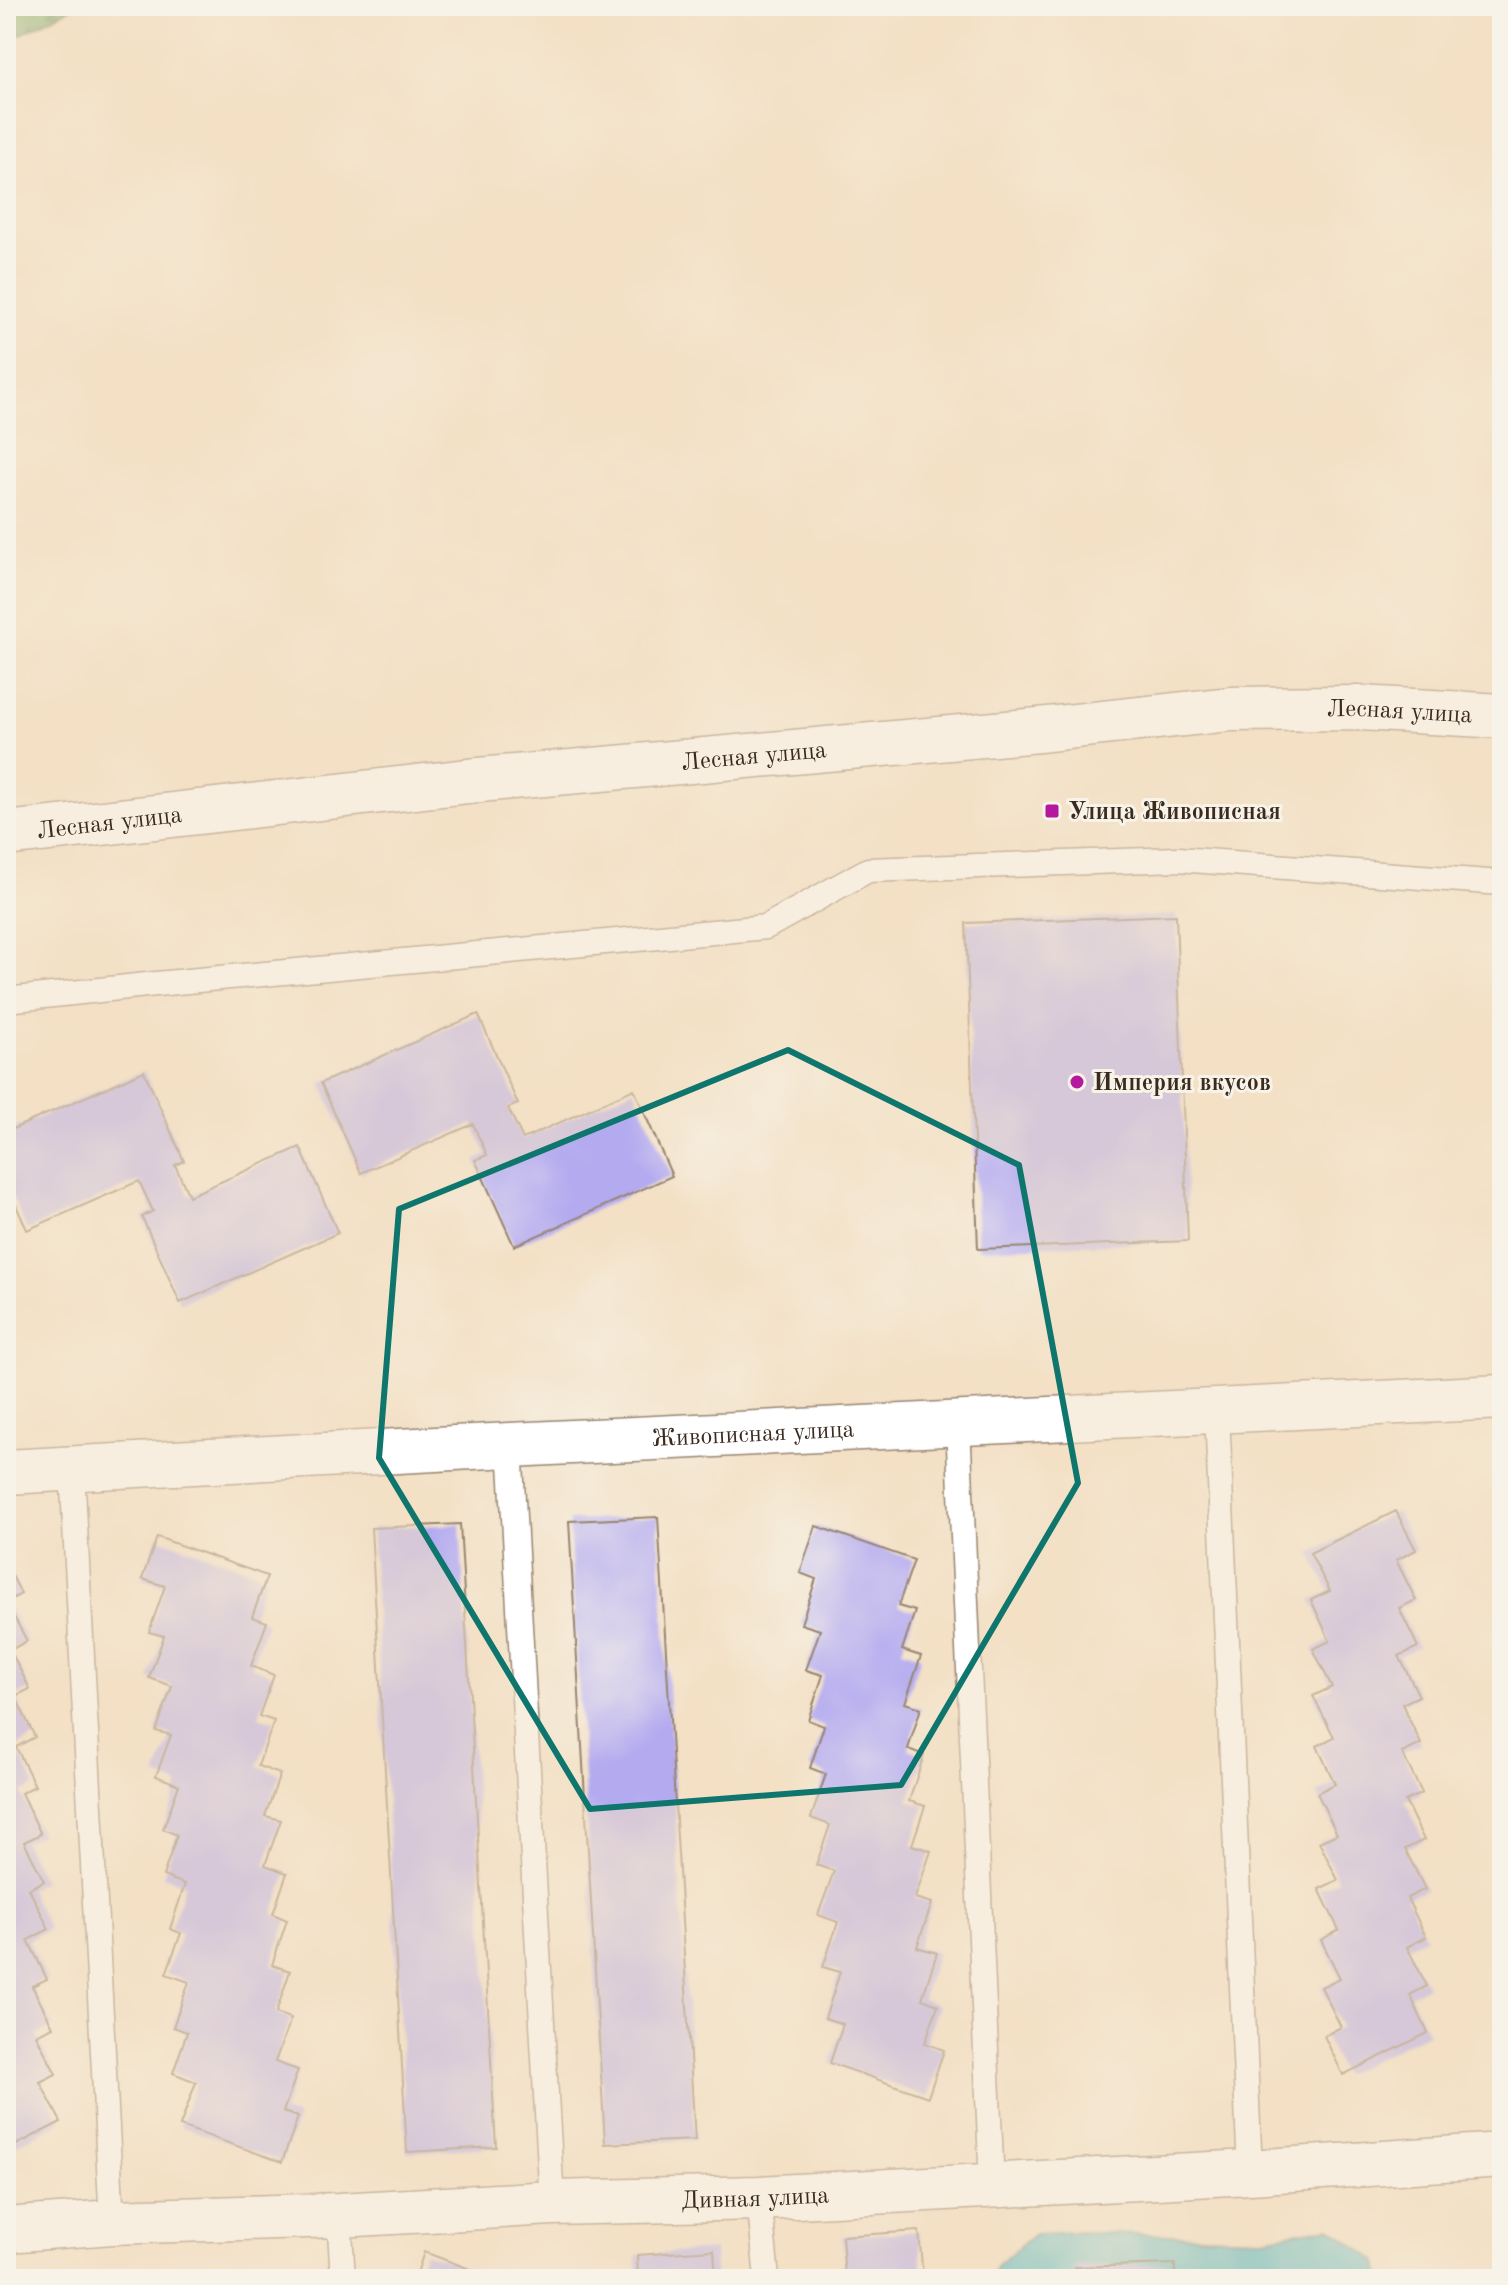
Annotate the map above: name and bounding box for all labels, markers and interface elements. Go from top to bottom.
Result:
street label: Лесная улица [1327,698,1473,728]
street label: Лесная улица [680,739,828,776]
place label: Улица Живописная [1068,801,1281,825]
marker: Улица Живописная [1043,802,1061,820]
street label: Лесная улица [36,804,184,844]
place label: Империя вкусов [1093,1072,1271,1096]
marker: Империя вкусов [1068,1073,1086,1091]
street label: Живописная улица [651,1418,855,1452]
street label: Дивная улица [681,2184,830,2214]

